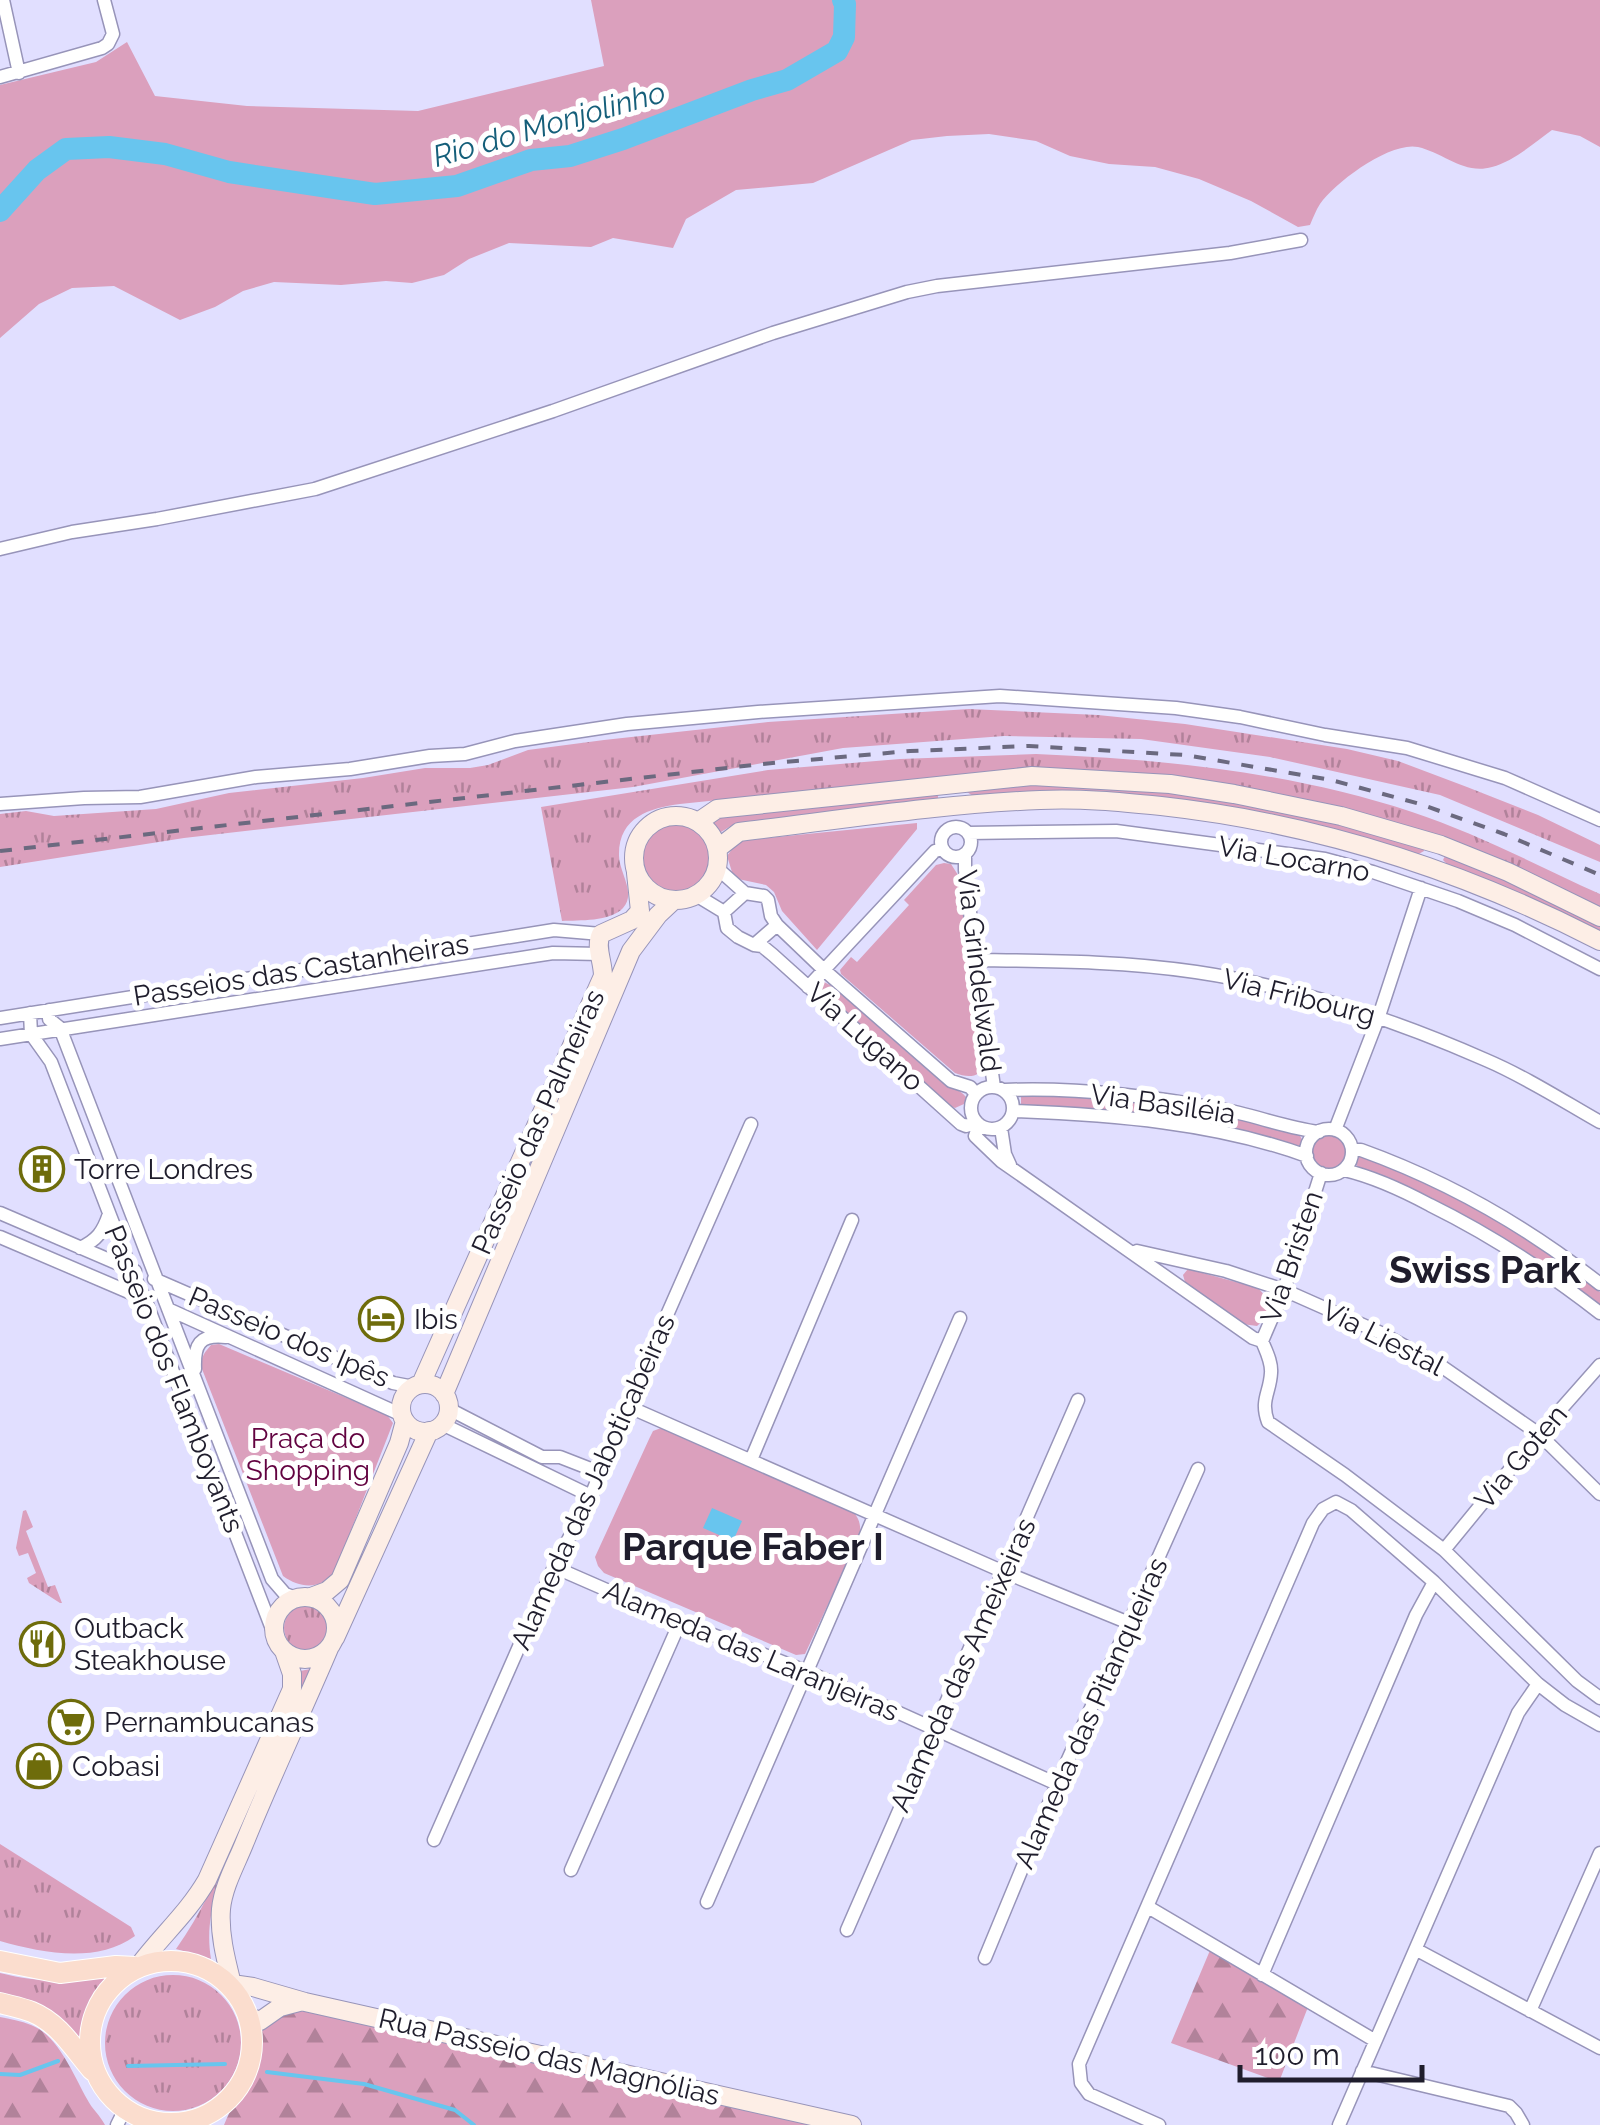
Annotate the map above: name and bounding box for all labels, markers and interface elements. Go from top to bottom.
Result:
water label: Rio do Monjolinho [429,74,669,174]
street label: Via Locarno [1215,829,1373,889]
street label: Via Grindelwald [950,868,1008,1074]
street label: Passeios das Castanheiras [131,927,471,1013]
street label: Via Fribourg [1219,962,1379,1032]
street label: Via Lugano [800,976,930,1098]
street label: Passeio das Palmeiras [465,985,611,1259]
street label: Via Basiléia [1088,1077,1238,1131]
building icon: Torre Londres [19,1146,65,1192]
place label: Torre Londres [74,1153,253,1186]
street label: Via Bristen [1254,1187,1330,1327]
street label: Passeio dos Flamboyants [97,1221,251,1537]
district label: Swiss Park [1389,1247,1582,1292]
street label: Passeio dos Ipês [184,1280,394,1394]
street label: Via Liestal [1317,1293,1450,1383]
hotel icon: Ibis [358,1296,404,1342]
place label: Ibis [414,1303,458,1336]
street label: Alameda das Jaboticabeiras [504,1309,682,1655]
street label: Via Goten [1468,1398,1574,1516]
park label: Praça do Shopping [246,1422,370,1487]
street label: Alameda das Ameixeiras [883,1513,1043,1817]
district label: Parque Faber I [622,1524,884,1569]
street label: Alameda das Pitanqueiras [1007,1553,1175,1873]
street label: Alameda das Laranjeiras [598,1574,904,1728]
place label: Outback Steakhouse [74,1612,226,1677]
restaurant icon: Outback Steakhouse [19,1621,65,1667]
supermarket icon: Pernambucanas [48,1699,94,1745]
place label: Pernambucanas [104,1706,314,1739]
shop icon: Cobasi [16,1743,62,1789]
place label: Cobasi [72,1750,160,1783]
street label: Rua Passeio das Magnólias [375,2002,723,2112]
scale bar [1240,2020,1422,2082]
text: 100 m [1255,2037,1340,2072]

